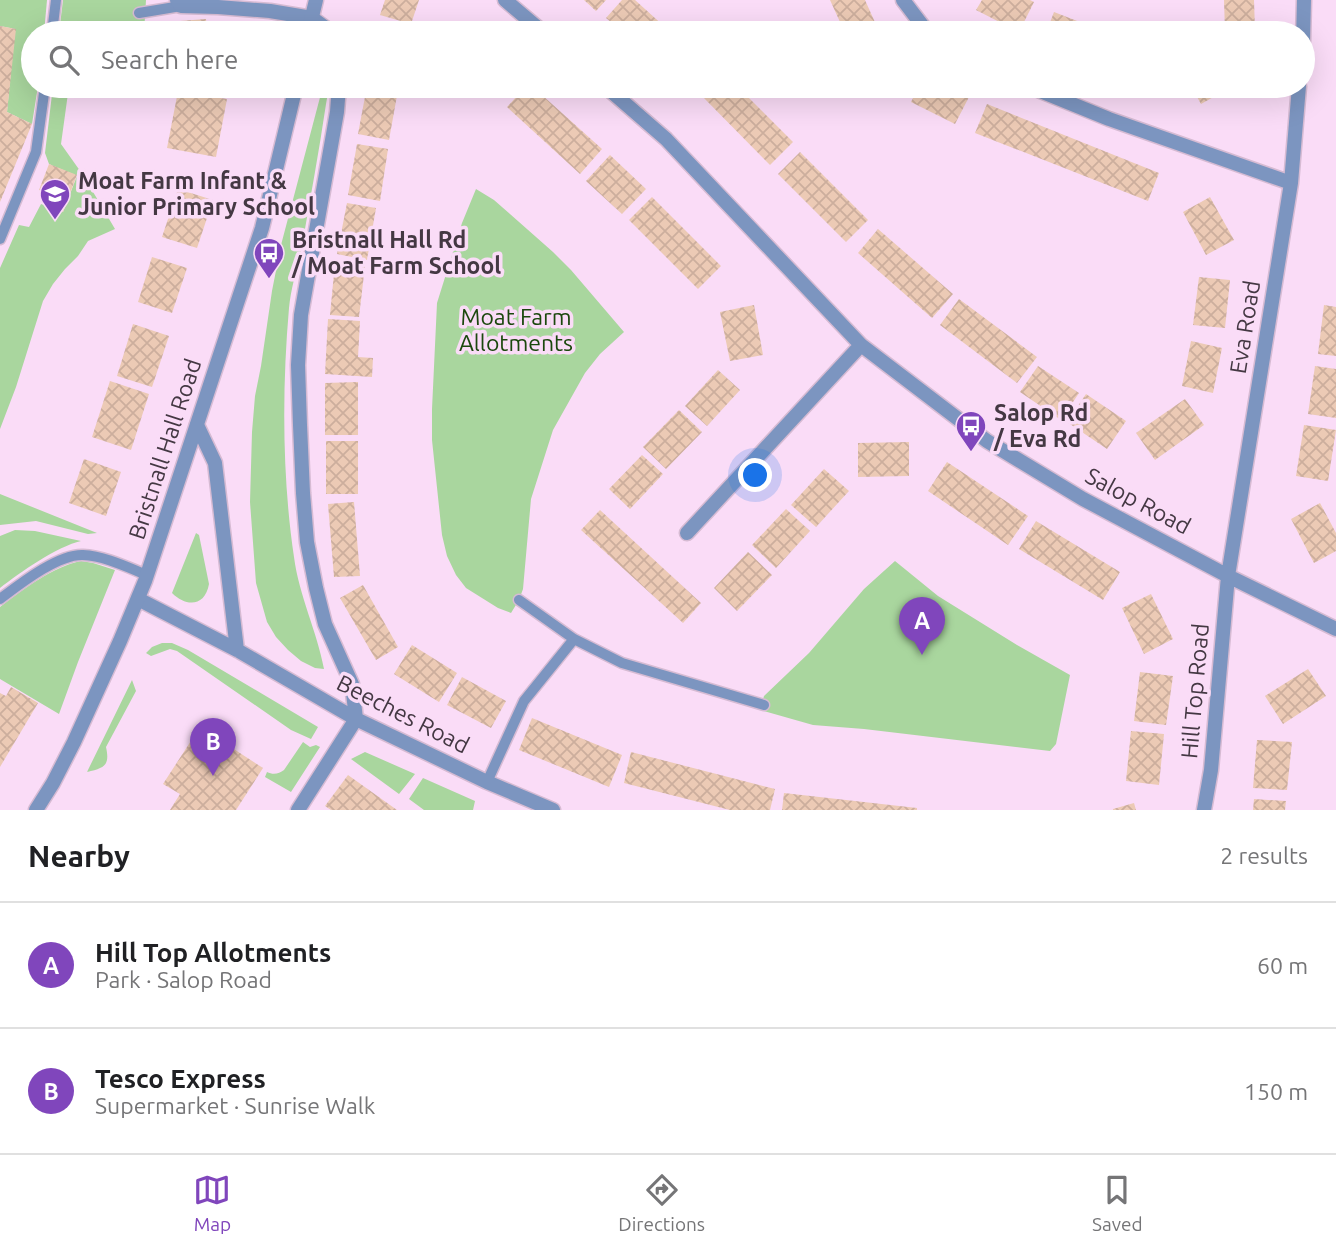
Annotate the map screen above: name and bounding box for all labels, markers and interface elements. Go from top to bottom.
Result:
search box [21,21,1315,98]
icon: search [45,41,83,79]
text: Search here [101,45,238,74]
place label: Moat Farm Infant & Junior Primary School [78,168,315,219]
school or university icon: Moat Farm Infant & Junior Primary School [38,177,72,221]
place label: Bristnall Hall Rd / Moat Farm School [291,227,501,278]
bus stop icon: Bristnall Hall Rd / Moat Farm School [252,236,286,280]
street label: Eva Road [1225,279,1264,375]
park label: Moat Farm Allotments [459,304,573,355]
street label: Bristnall Hall Road [124,355,206,542]
place label: Salop Rd / Eva Rd [993,400,1088,451]
bus stop icon: Salop Rd / Eva Rd [954,409,988,453]
your location [738,458,772,492]
street label: Salop Road [1082,462,1195,539]
pin: A [899,597,945,655]
street label: Hill Top Road [1176,622,1213,760]
street label: Beeches Road [333,670,473,758]
pin: B [190,718,236,776]
text: Nearby [28,839,130,873]
text: 2 results [1220,843,1308,868]
text: Hill Top Allotments [95,938,331,967]
text: A [43,953,59,978]
text: 60 m [1257,953,1308,978]
text: Park · Salop Road [95,967,272,992]
text: Tesco Express [95,1064,266,1093]
text: B [43,1079,59,1104]
text: 150 m [1244,1079,1308,1104]
text: Supermarket · Sunrise Walk [95,1093,375,1118]
tab: Map [193,1171,231,1235]
tab: Directions [618,1171,705,1235]
tab: Saved [1092,1171,1143,1235]

